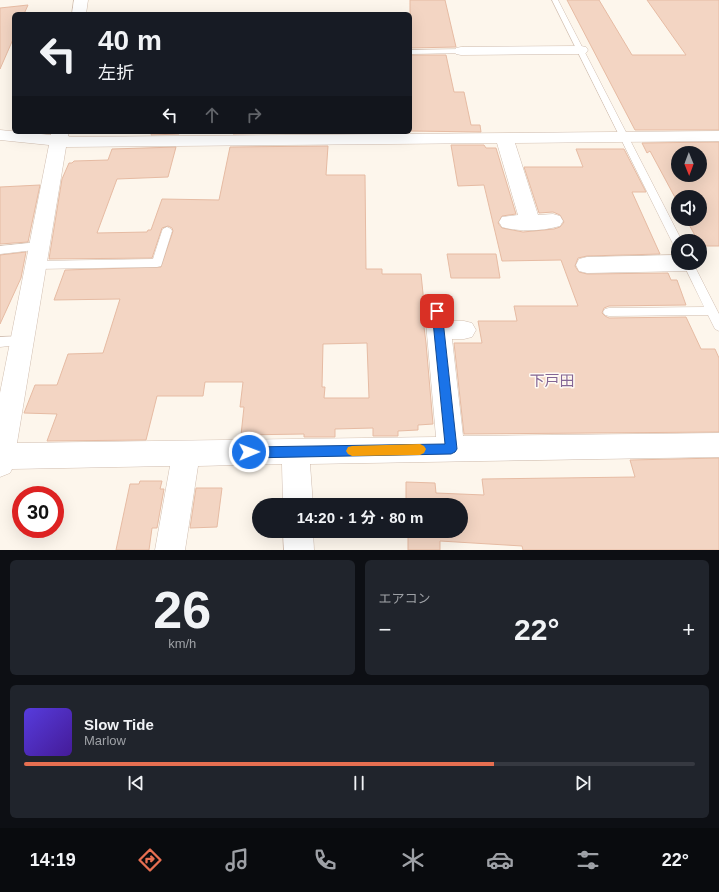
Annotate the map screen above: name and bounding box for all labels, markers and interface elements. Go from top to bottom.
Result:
text: 40 m [98,25,162,56]
icon: left [32,28,84,80]
text: 左折 [98,63,134,83]
icon: left [159,104,181,126]
icon: ahead [201,104,223,126]
icon: right [243,104,265,126]
north arrow [671,146,707,182]
map controls [671,146,707,270]
button: sound [671,190,707,226]
button: search [671,234,707,270]
pin [420,294,454,328]
icon: arrive [426,300,448,322]
district label: 下戸田 [529,372,575,389]
position arrow [228,431,270,473]
speed limit sign: 30 [12,486,64,538]
text: 14:20 · 1 分 · 80 m [297,509,423,526]
text: 26 [153,581,211,639]
text: エアコン [379,591,431,606]
text: 22° [514,613,559,646]
text: − [379,617,391,642]
text: + [682,617,695,642]
text: km/h [168,636,196,651]
text: Slow Tide [84,716,154,733]
text: Marlow [84,733,126,748]
icon: previous [125,772,147,794]
icon: pause [348,772,370,794]
icon: next [572,772,594,794]
icon: directions [136,846,164,874]
icon: music [223,846,251,874]
icon: phone [311,846,339,874]
icon: climate [399,846,427,874]
icon: car [486,846,514,874]
icon: filters [574,846,602,874]
text: 14:19 [30,850,76,870]
text: 22° [662,850,689,870]

